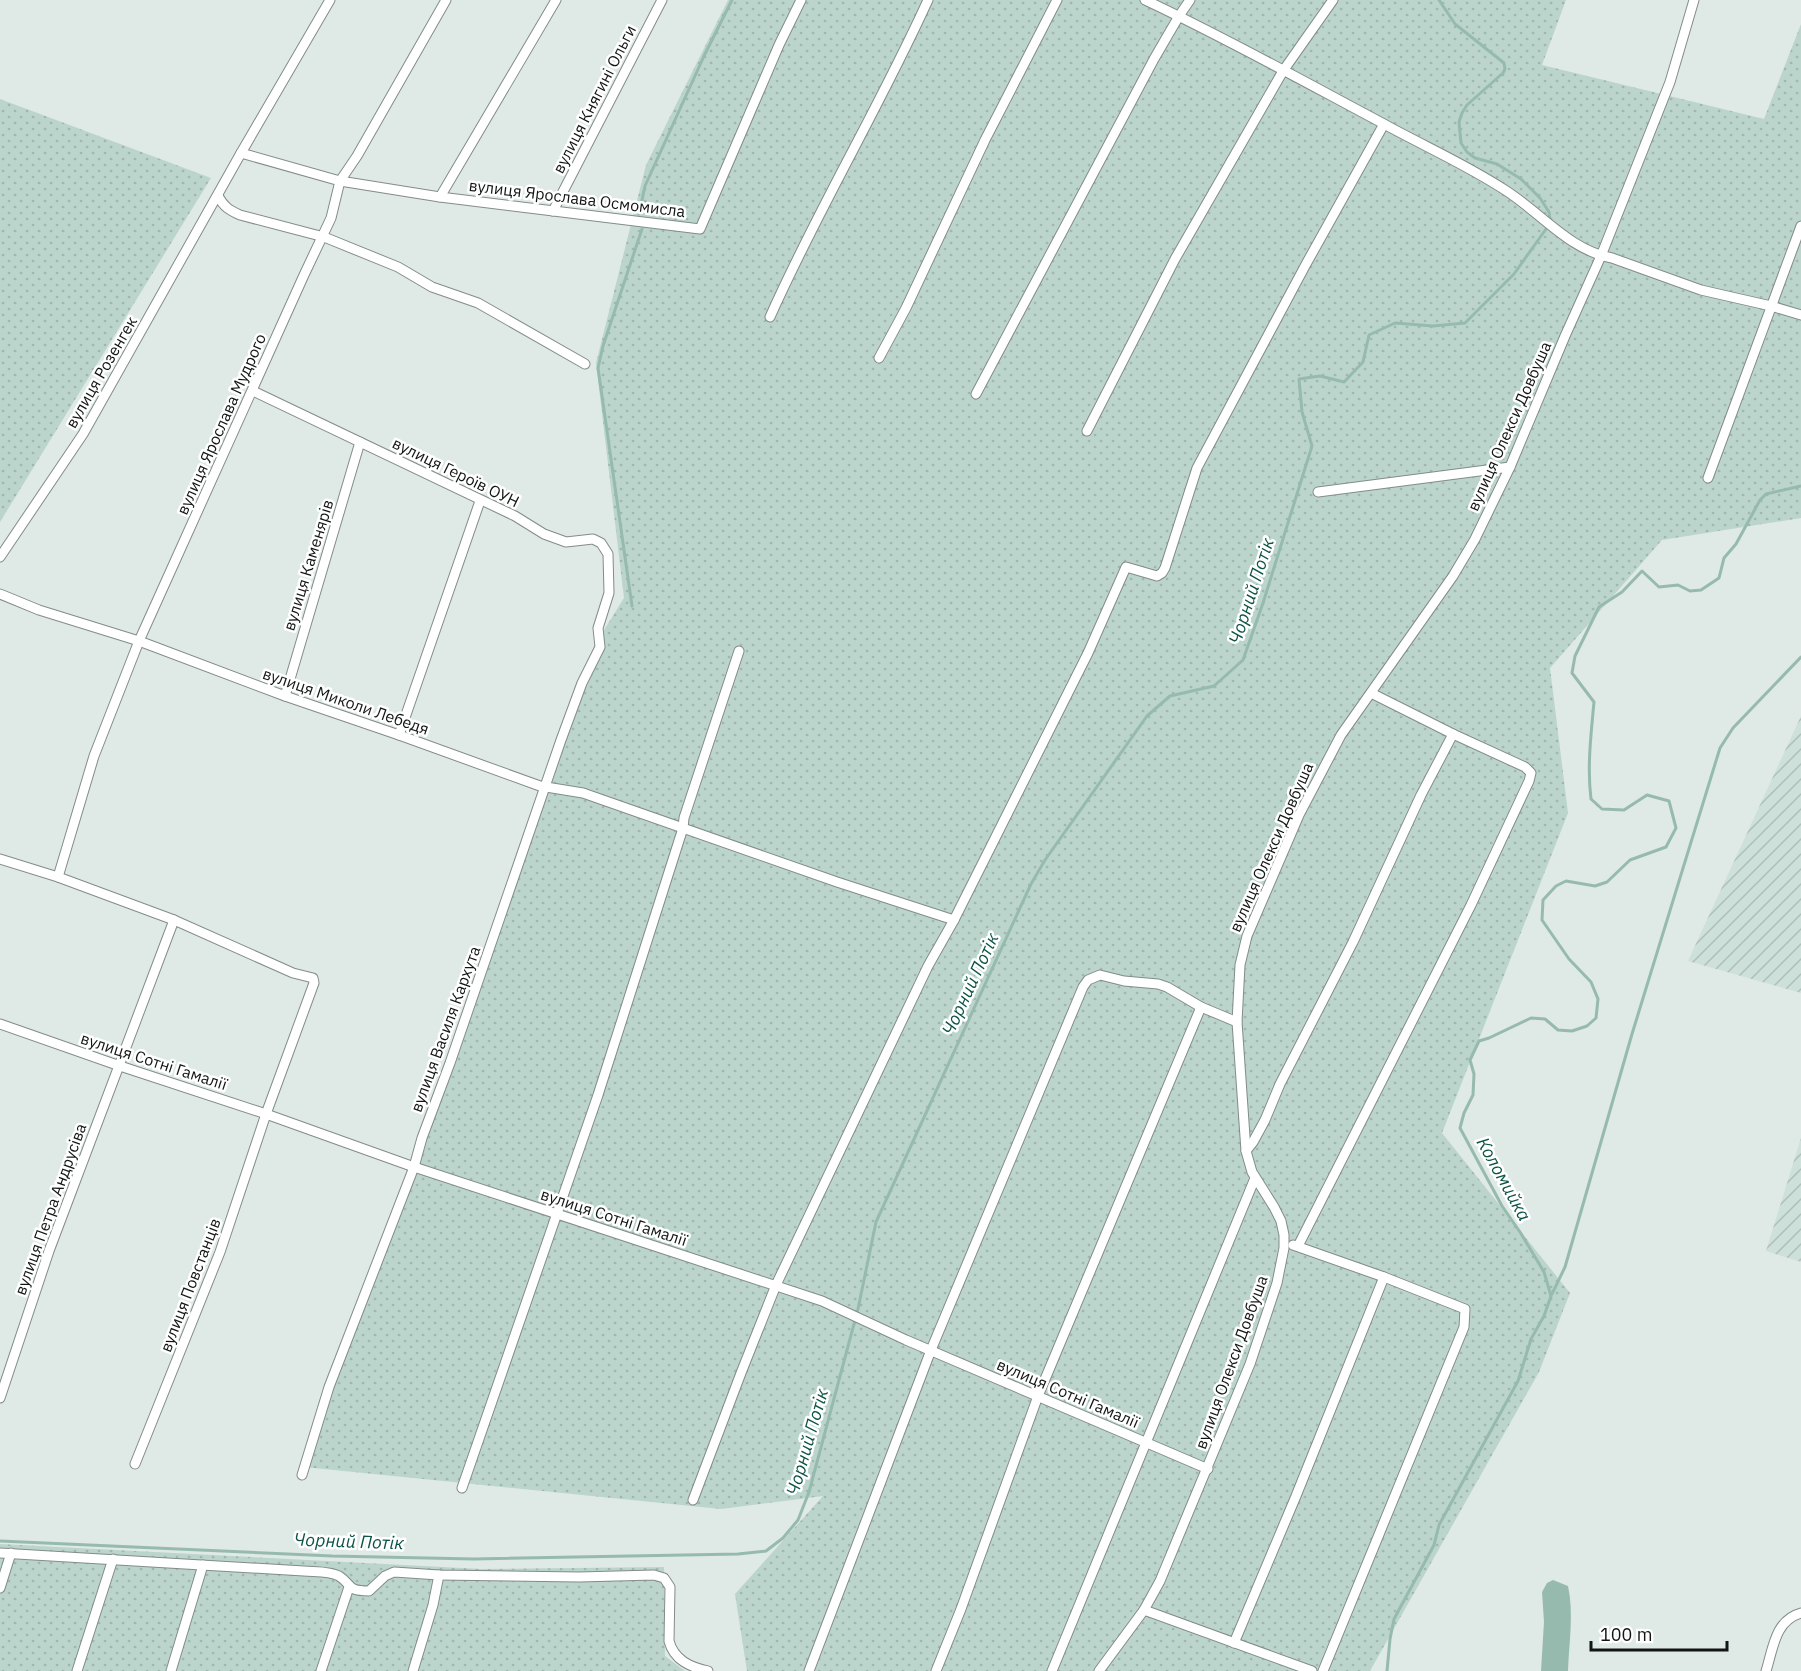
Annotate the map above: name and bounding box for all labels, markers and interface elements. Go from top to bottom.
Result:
street label: вулиця Княгині Ольги [548,22,640,176]
street label: вулиця Ярослава Осмомисла [468,175,687,221]
street label: вулиця Розенгек [61,312,141,431]
street label: вулиця Ярослава Мудрого [172,330,270,518]
street label: вулиця Олекси Довбуша [1463,338,1556,514]
street label: вулиця Героїв ОУН [389,433,523,511]
street label: вулиця Каменярів [279,497,337,633]
water label: Чорний Потік [1223,535,1279,647]
street label: вулиця Миколи Лебедя [260,663,432,739]
street label: вулиця Олекси Довбуша [1225,759,1318,935]
water label: Чорний Потік [936,929,1004,1039]
street label: вулиця Василя Кархута [406,943,484,1115]
street label: вулиця Сотні Гамалії [78,1028,231,1094]
street label: вулиця Петра Андрусіва [10,1120,91,1298]
water label: Коломийка [1472,1133,1536,1225]
street label: вулиця Сотні Гамалії [538,1184,691,1250]
street label: вулиця Повстанців [155,1215,225,1355]
street label: вулиця Олекси Довбуша [1190,1272,1272,1452]
street label: вулиця Сотні Гамалії [994,1354,1143,1432]
water label: Чорний Потік [781,1386,833,1498]
water label: Чорний Потік [294,1528,405,1554]
scale bar [1591,1614,1728,1652]
text: 100 m [1600,1623,1652,1646]

